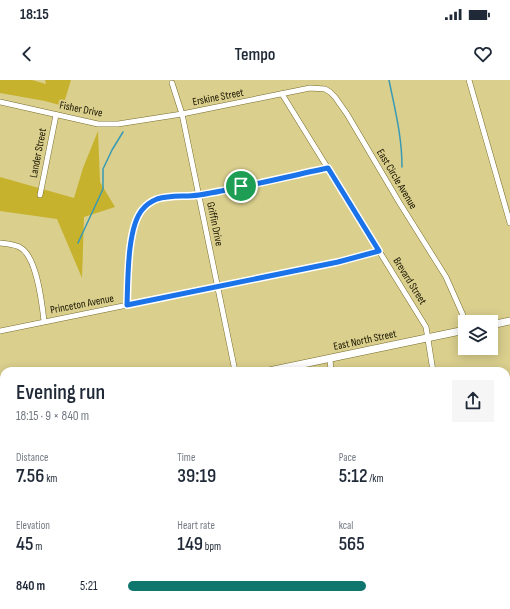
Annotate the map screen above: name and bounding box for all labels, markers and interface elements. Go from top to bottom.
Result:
text: 18:15 [20,5,49,24]
icon: back [16,43,38,65]
icon: heart [472,43,494,65]
text: Tempo [234,44,276,65]
street label: Erskine Street [191,86,245,108]
street label: Fisher Drive [58,98,104,120]
street label: Lander Street [27,127,49,179]
street label: East Circle Avenue [374,147,420,211]
pin [224,169,258,203]
icon: arrive [230,175,252,197]
street label: Griffin Drive [204,201,226,247]
street label: Brevard Street [390,255,430,307]
street label: Princeton Avenue [49,291,115,317]
map controls [458,315,498,355]
button: layers [458,315,498,355]
street label: East North Street [332,327,398,353]
text: Evening run [16,379,105,406]
button: share [452,380,494,422]
text: 18:15 · 9 × 840 m [16,408,89,424]
text: Distance [16,451,48,464]
text: Time [177,451,195,464]
text: Pace [339,451,356,464]
text: 7.56 [16,464,44,488]
text: 39:19 [177,464,216,488]
text: 5:12 [339,464,368,488]
text: km [44,472,57,485]
text: /km [368,472,384,485]
text: Elevation [16,519,50,532]
text: Heart rate [177,519,215,532]
text: kcal [339,519,353,532]
text: 45 [16,532,33,556]
text: 149 [177,532,203,556]
text: 565 [339,532,365,556]
text: m [33,540,42,553]
text: bpm [203,540,221,553]
text: 840 m [16,578,45,594]
text: 5:21 [80,578,98,594]

